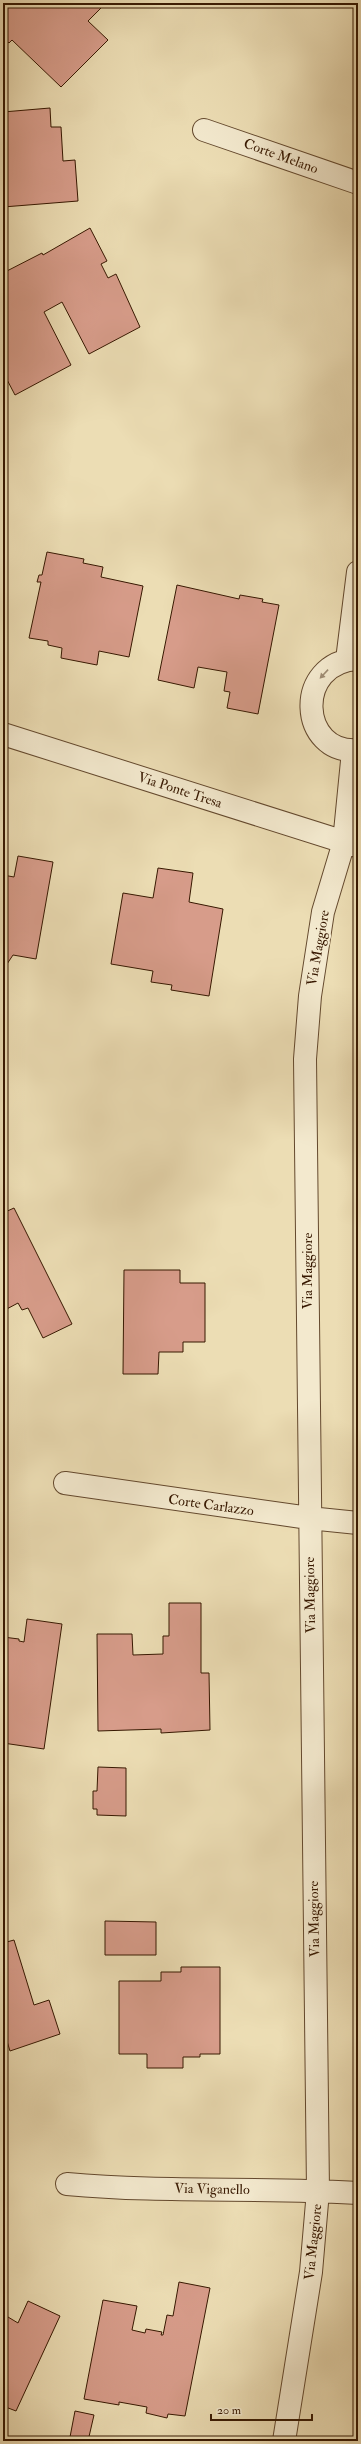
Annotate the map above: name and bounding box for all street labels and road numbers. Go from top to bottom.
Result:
street label: Corte Melano [241,135,321,177]
street label: Via Ponte Tresa [136,768,225,812]
street label: Via Maggiore [303,909,333,987]
street label: Via Maggiore [299,1233,316,1309]
street label: Corte Carlazzo [167,1491,255,1519]
street label: Via Maggiore [301,1556,319,1633]
street label: Via Maggiore [305,1880,323,1957]
street label: Via Viganello [174,2180,250,2198]
street label: Via Maggiore [301,2203,325,2281]

